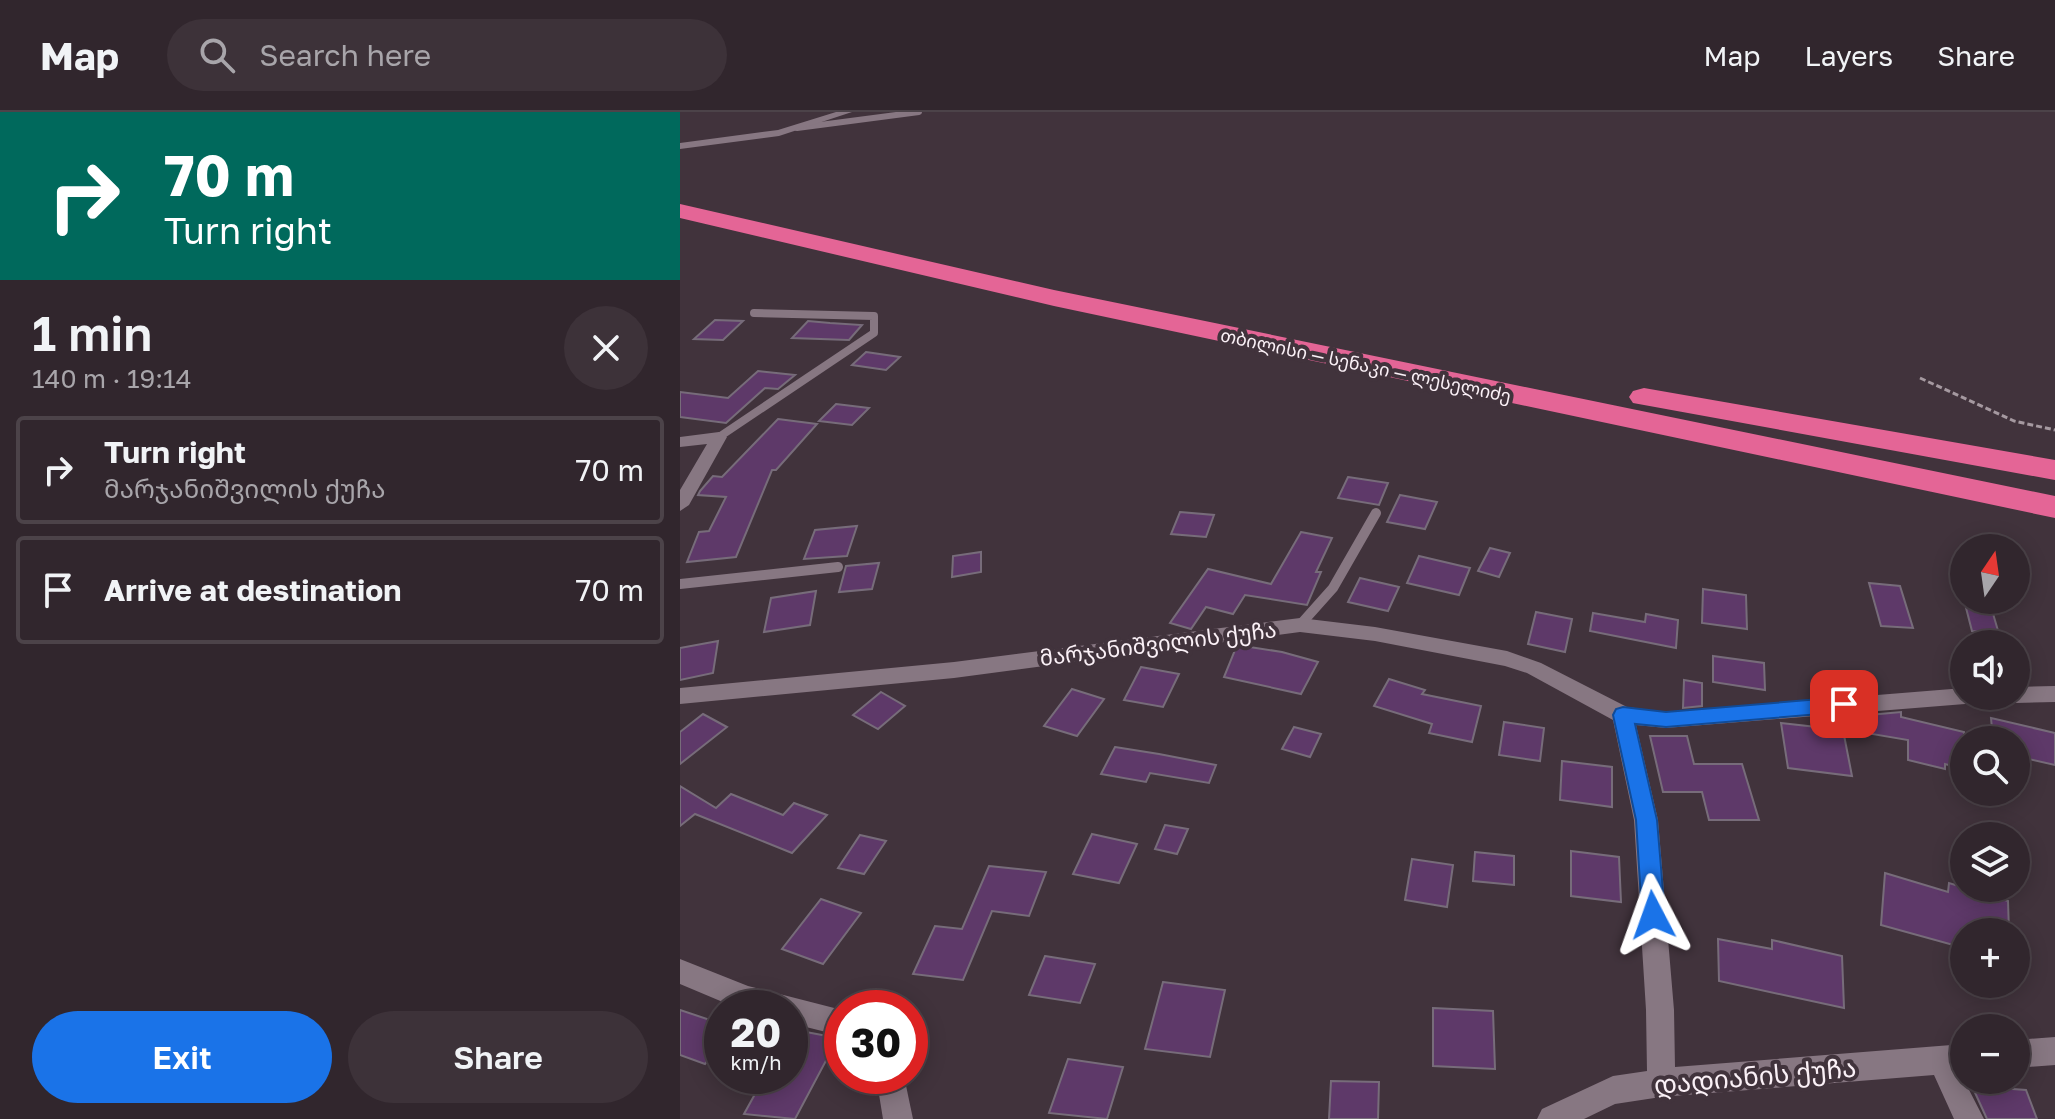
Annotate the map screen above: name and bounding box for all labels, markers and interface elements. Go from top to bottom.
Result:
search box [167,19,727,91]
text: Map [40,33,119,78]
icon: search [195,33,239,77]
text: Search here [259,37,431,73]
text: Map [1703,39,1761,72]
text: Layers [1805,39,1893,72]
text: Share [1937,39,2015,72]
text: 70 m [164,141,294,208]
icon: right [32,144,136,248]
text: Turn right [164,209,332,252]
text: 1 min [32,304,152,362]
button: close [564,306,648,390]
street label: თბილისი — სენაკი — ლესელიძე [1218,323,1513,408]
text: 140 m · 19:14 [32,363,192,394]
text: Turn right [104,434,246,470]
icon: right [36,448,80,492]
text: 70 m [575,452,644,488]
text: მარჯანიშვილის ქუჩა [104,473,385,504]
north arrow [1950,534,2030,614]
map controls [1950,534,2030,1094]
icon: arrive [36,568,80,612]
text: Arrive at destination [104,572,401,608]
text: 70 m [575,572,644,608]
street label: მარჯანიშვილის ქუჩა [1038,615,1278,672]
button: sound [1950,630,2030,710]
pin [1810,670,1878,738]
icon: arrive [1822,682,1866,726]
button: search [1950,726,2030,806]
button: layers [1950,822,2030,902]
position arrow [1611,873,1695,957]
button: + [1950,918,2030,998]
speed limit sign: 30 [824,990,928,1094]
text: 20 [731,1008,781,1056]
button: Exit [32,1011,332,1103]
button: Share [348,1011,648,1103]
button: − [1950,1014,2030,1094]
text: km/h [731,1050,781,1074]
street label: დადიანის ქუჩა [1653,1052,1858,1101]

